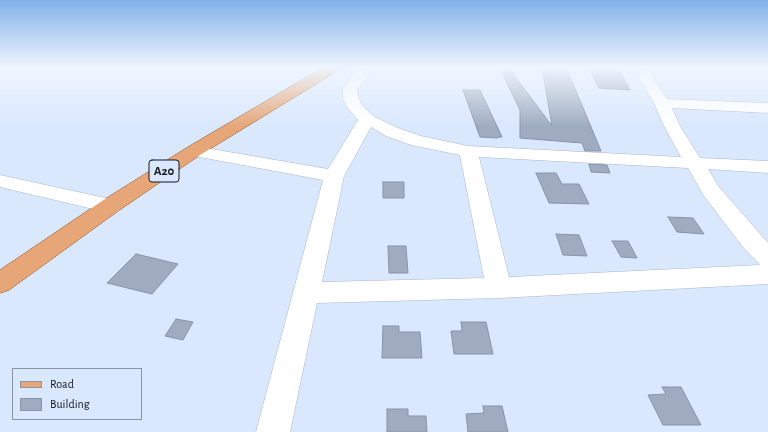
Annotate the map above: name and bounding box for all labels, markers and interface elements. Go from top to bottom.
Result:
road number: A20 [149,160,179,182]
legend [12,368,142,420]
text: Road [50,378,74,390]
text: Building [50,398,90,410]

